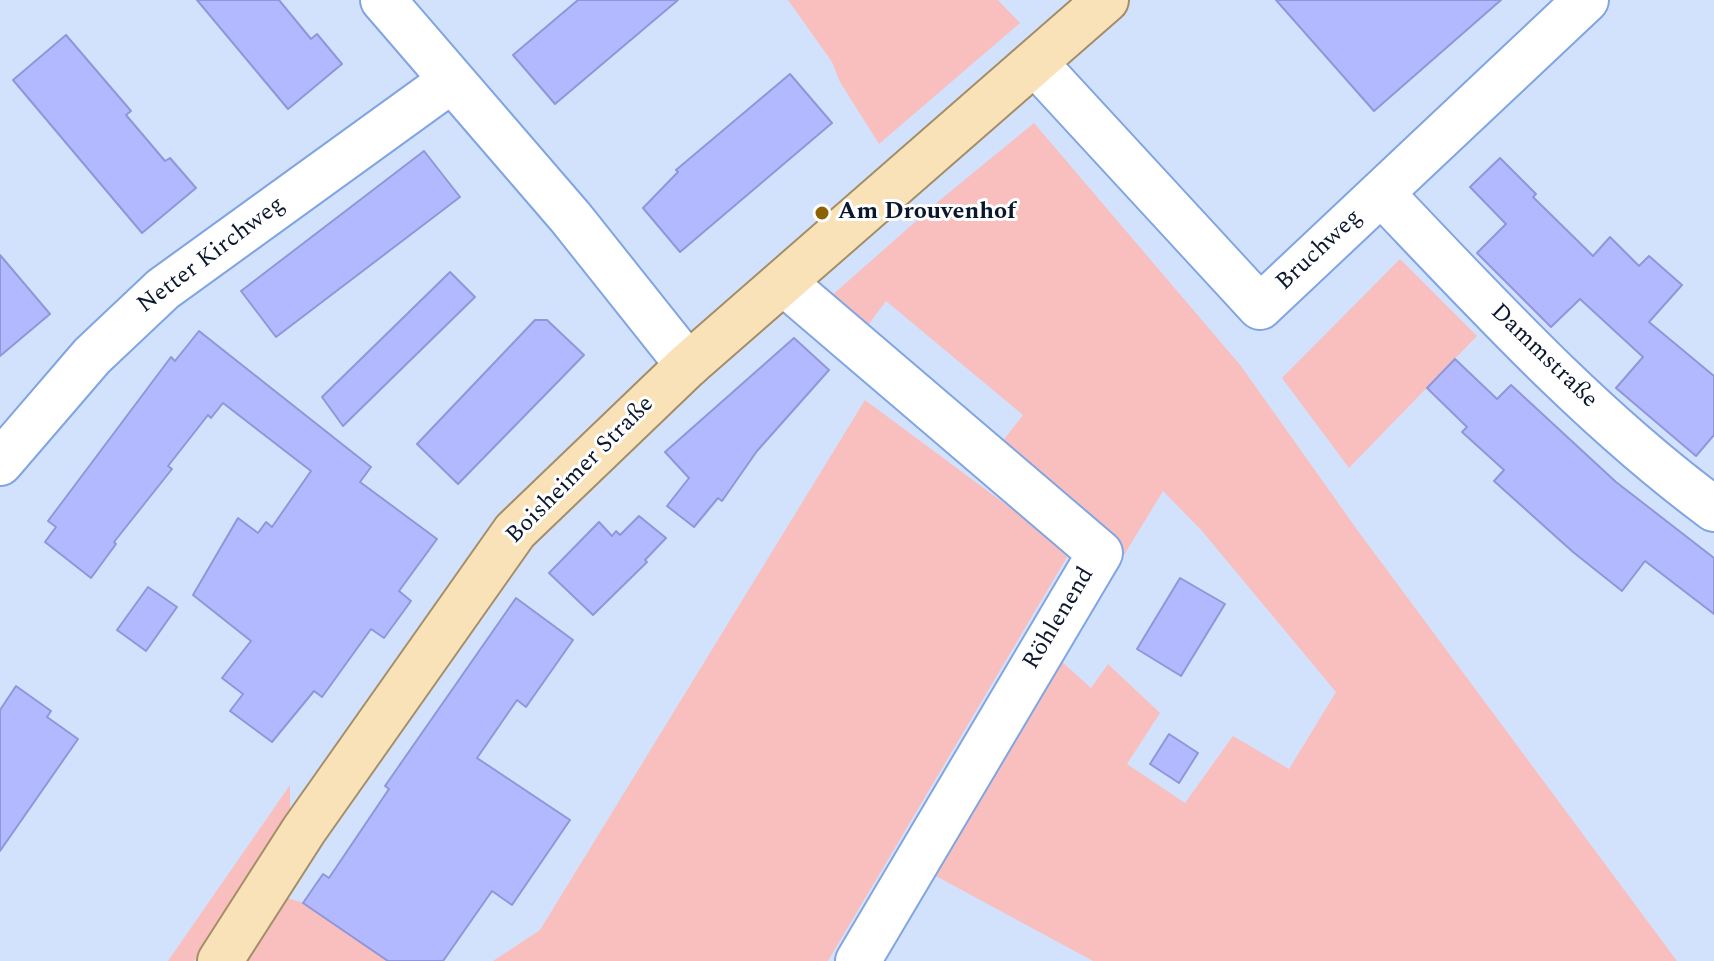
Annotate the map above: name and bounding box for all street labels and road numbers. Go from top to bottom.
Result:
street label: Netter Kirchweg [133,191,291,321]
street label: Bruchweg [1271,204,1369,298]
street label: Dammstraße [1483,299,1603,415]
street label: Boisheimer Straße [501,391,661,551]
street label: Röhlenend [1018,563,1102,675]

